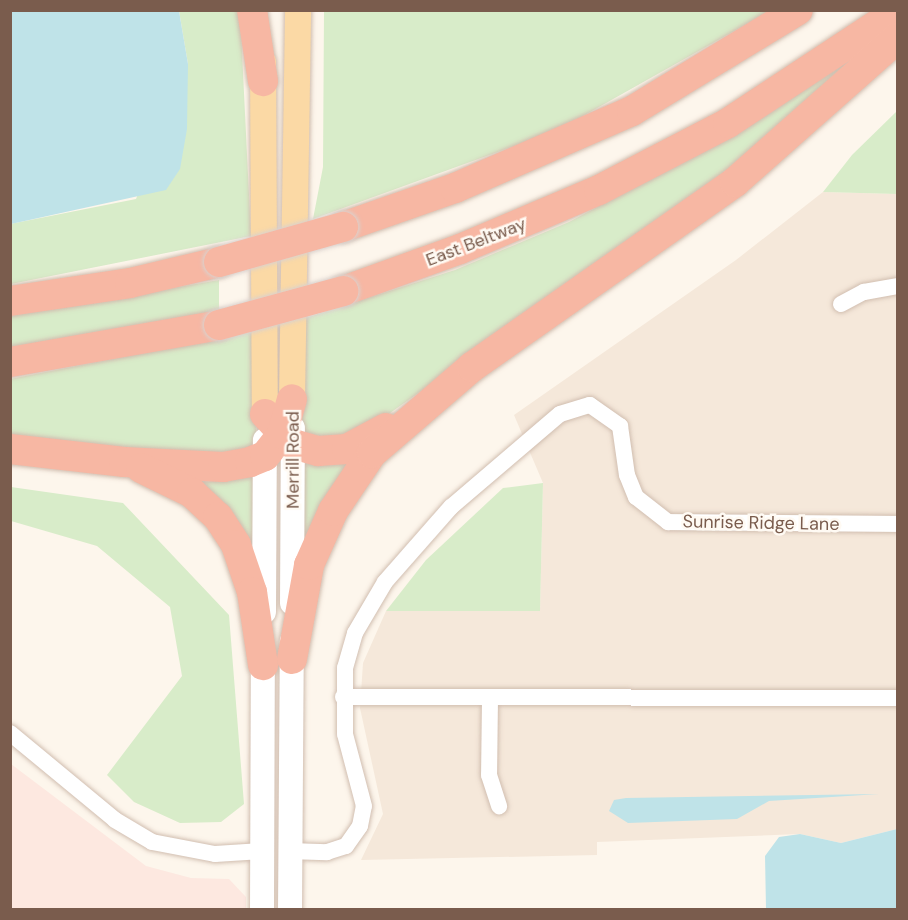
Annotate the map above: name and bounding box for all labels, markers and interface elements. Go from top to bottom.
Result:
street label: East Beltway [423,213,529,271]
street label: Merrill Road [282,411,304,509]
street label: Sunrise Ridge Lane [682,511,840,535]

